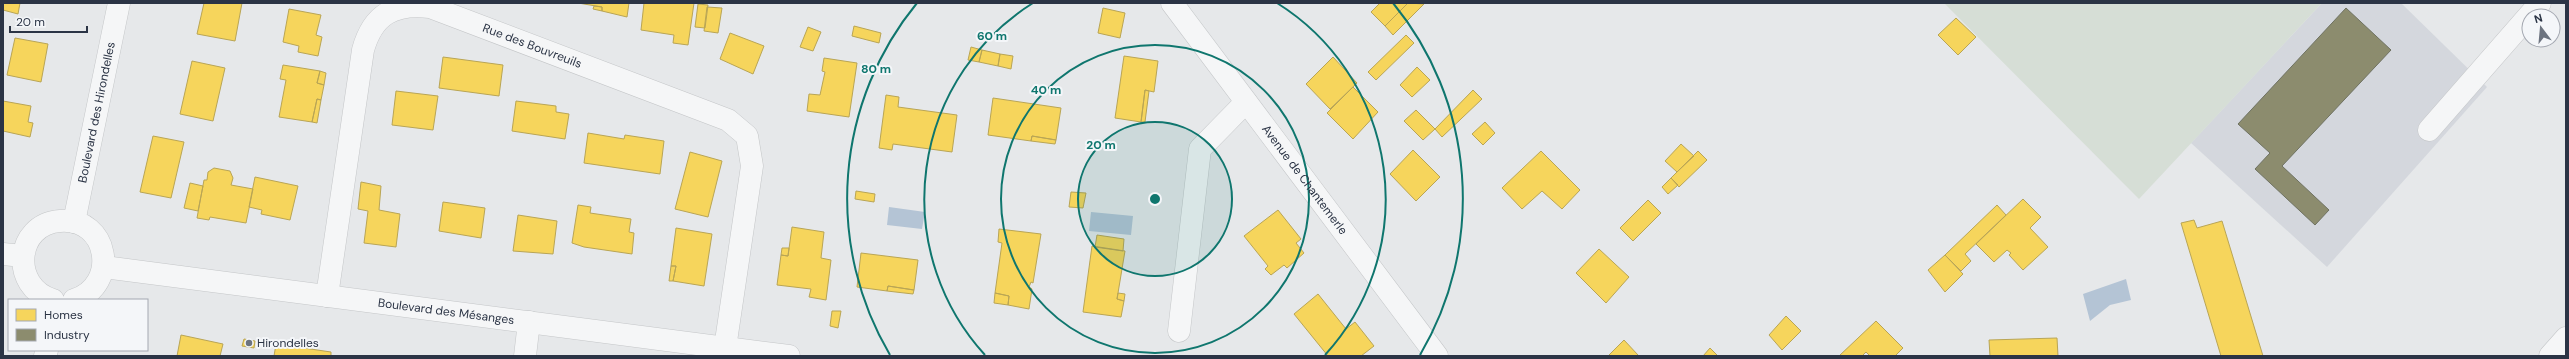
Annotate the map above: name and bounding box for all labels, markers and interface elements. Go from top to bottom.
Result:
scale bar [10,8,87,34]
north arrow [2521,8,2561,48]
text: N [2532,11,2544,26]
text: 20 m [16,14,45,30]
street label: Rue des Bouvreuils [480,20,584,72]
text: 60 m [977,28,1007,44]
street label: Boulevard des Hirondelles [74,40,119,184]
text: 80 m [861,61,891,77]
text: 40 m [1031,82,1061,98]
street label: Avenue de Chantemerle [1258,122,1351,238]
text: 20 m [1086,137,1116,153]
centre of rings [1148,192,1162,206]
street label: Boulevard des Mésanges [377,295,515,328]
legend [8,299,148,351]
text: Homes [44,307,83,323]
text: Industry [44,327,90,343]
place label: Hirondelles [257,335,319,351]
marker: Hirondelles [244,338,254,348]

